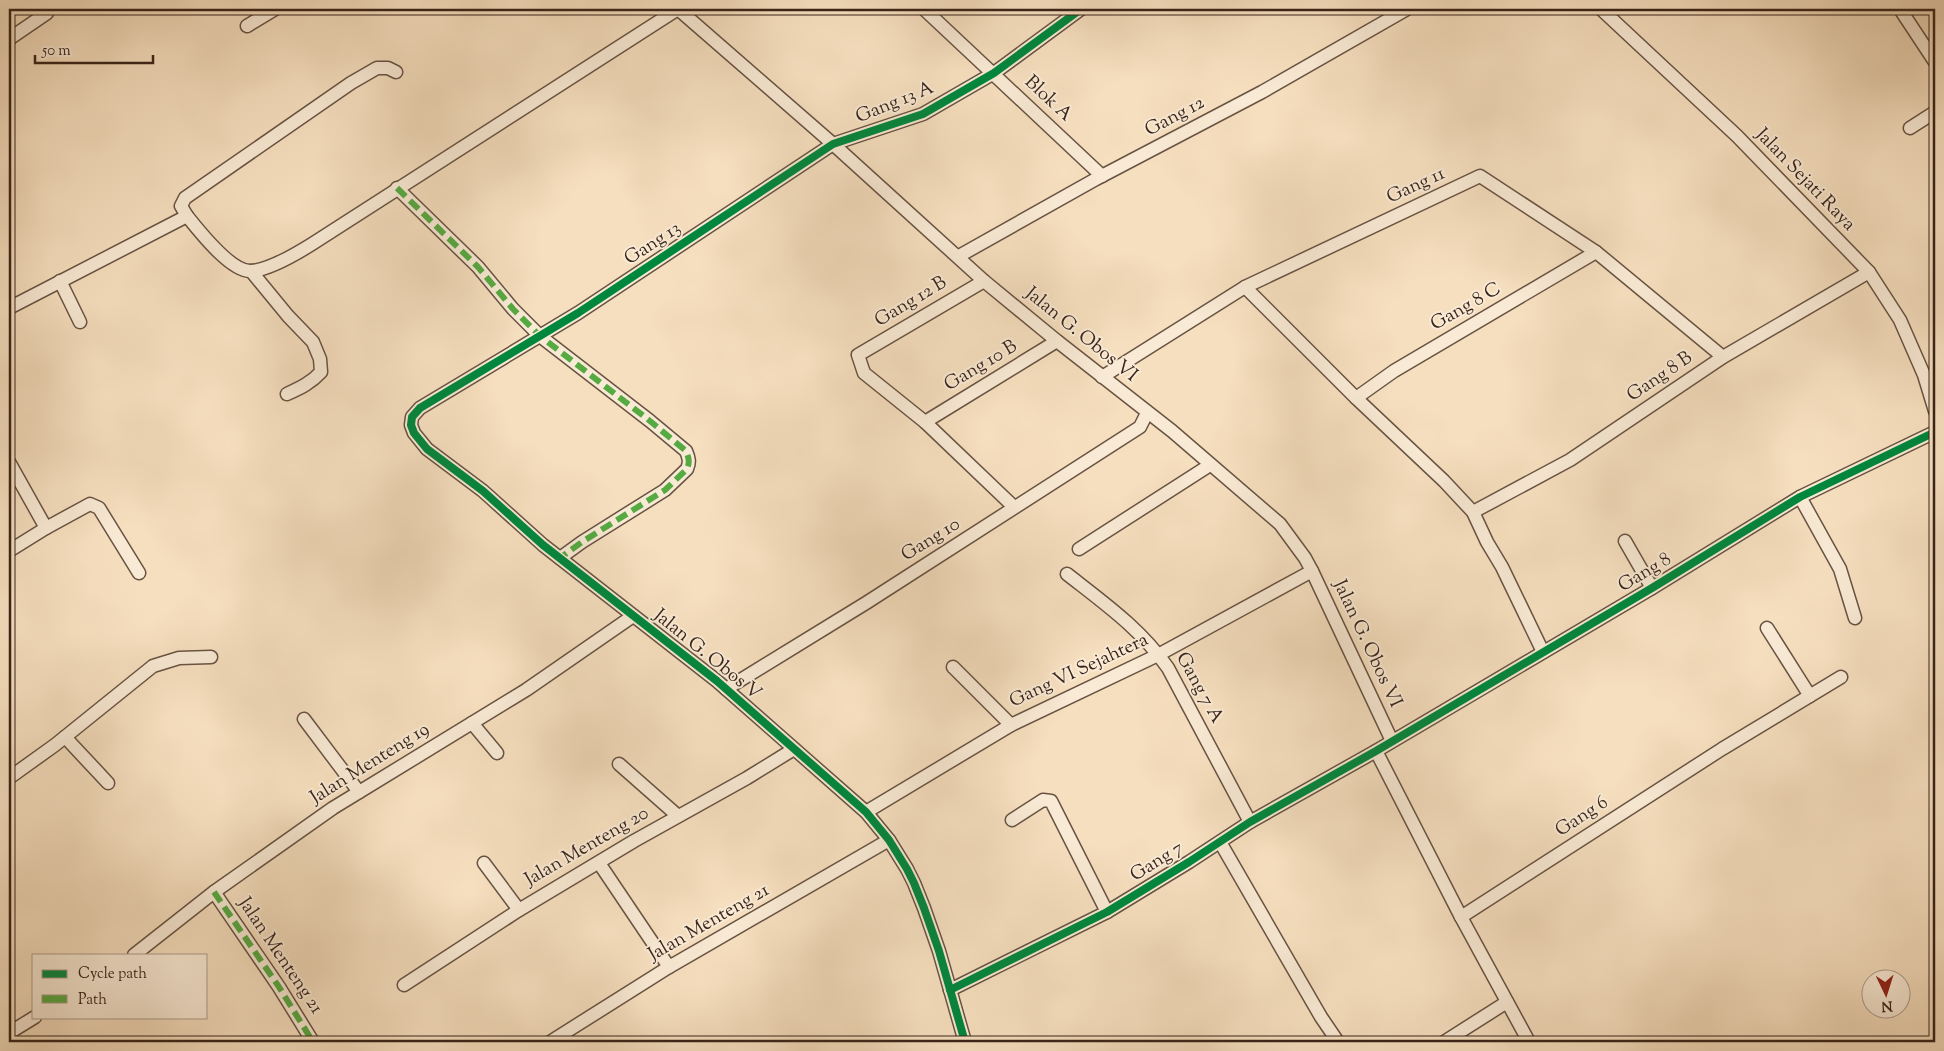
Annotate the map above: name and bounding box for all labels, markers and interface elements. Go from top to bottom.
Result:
scale bar [35,32,152,64]
text: 50 m [41,41,71,62]
street label: Blok A [1018,70,1079,129]
street label: Gang 13 A [852,75,939,131]
street label: Gang 12 [1140,90,1210,144]
street label: Jalan Sejati Raya [1748,122,1861,238]
street label: Gang 11 [1382,161,1450,211]
street label: Gang 13 [619,216,687,272]
street label: Gang 12 B [870,270,952,334]
street label: Gang 8 C [1426,276,1506,338]
street label: Jalan G. Obos VI [1018,280,1143,389]
street label: Gang 10 B [939,334,1023,398]
street label: Gang 8 B [1622,345,1698,409]
street label: Gang 10 [896,511,966,569]
street label: Gang 8 [1613,546,1677,600]
street label: Jalan G. Obos VI [1325,575,1408,712]
street label: Jalan G. Obos V [647,602,767,707]
street label: Gang VI Sejahtera [1005,627,1153,715]
street label: Gang 7 A [1168,647,1230,729]
street label: Jalan Menteng 19 [304,717,435,812]
street label: Gang 6 [1550,790,1614,844]
street label: Jalan Menteng 20 [519,800,654,894]
street label: Gang 7 [1125,835,1189,889]
street label: Jalan Menteng 21 [643,877,775,969]
street label: Jalan Menteng 21 [230,891,329,1020]
legend [32,954,208,1018]
text: Cycle path [78,964,147,985]
north arrow [1862,968,1912,1018]
text: Path [78,990,107,1011]
text: N [1880,995,1893,1015]

